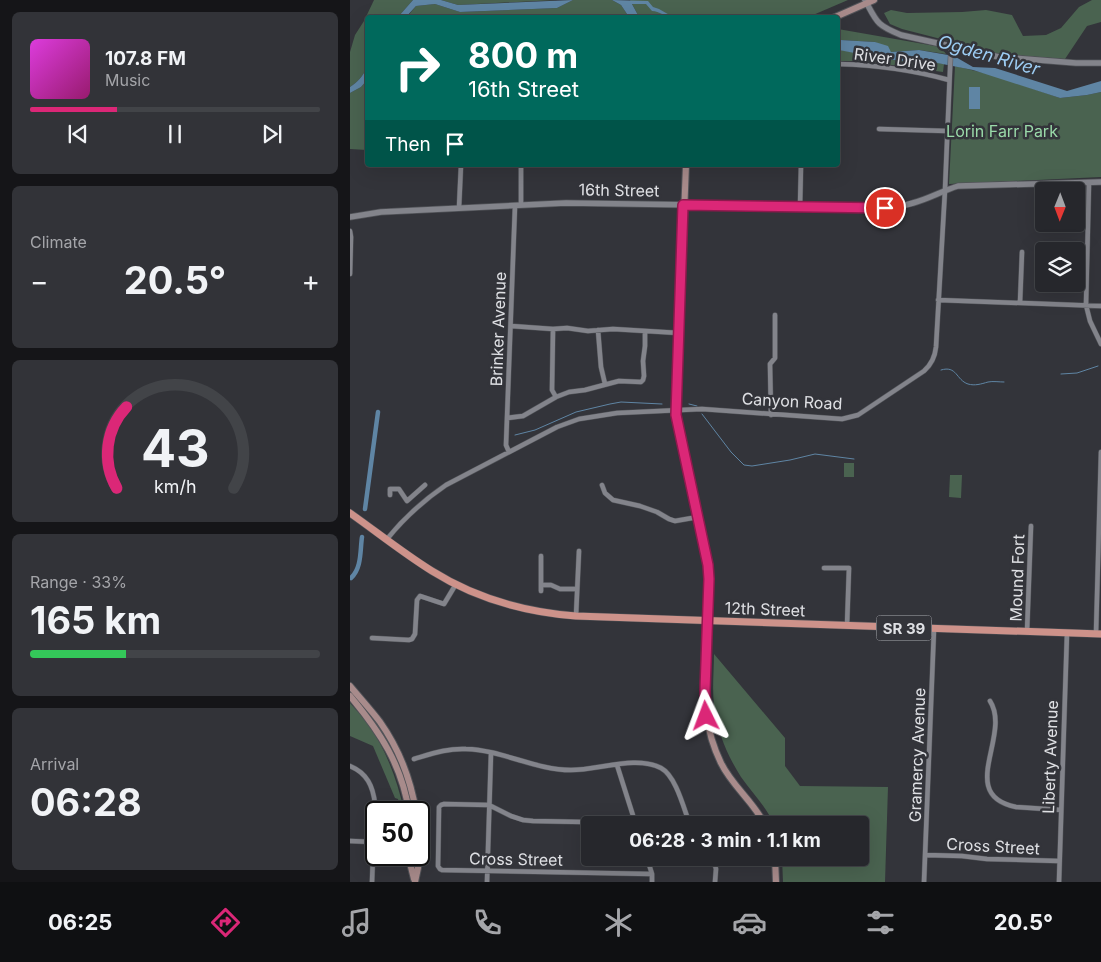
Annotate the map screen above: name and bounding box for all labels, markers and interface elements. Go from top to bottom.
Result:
water label: Ogden River [936,30,1043,80]
text: 800 m [468,34,578,76]
icon: right [385,35,450,100]
street label: River Drive [853,43,937,75]
text: 107.8 FM [105,47,186,70]
text: Music [105,70,150,90]
text: 16th Street [468,76,579,102]
icon: previous [64,120,92,148]
icon: pause [161,120,189,148]
icon: next [258,120,286,148]
park label: Lorin Farr Park [946,121,1058,141]
icon: arrive [441,130,469,158]
text: Then [385,133,431,156]
street label: 16th Street [578,179,660,201]
north arrow [1035,182,1085,232]
map controls [1035,182,1085,292]
pin [864,187,906,229]
icon: arrive [871,194,899,222]
text: Climate [30,232,87,252]
button: layers [1035,242,1085,292]
text: 20.5° [124,257,226,303]
text: − [30,264,49,298]
text: + [301,264,320,298]
street label: Brinker Avenue [486,271,510,387]
street label: Canyon Road [741,388,843,414]
text: 43 [141,417,209,480]
text: km/h [154,476,196,497]
street label: Mound Fort [1005,534,1029,622]
text: Range · 33% [30,572,127,592]
text: 165 km [30,597,161,643]
street label: 12th Street [724,598,806,620]
road number: SR 39 [876,616,932,640]
street label: Gramercy Avenue [905,687,929,823]
position arrow [679,689,731,741]
street label: Liberty Avenue [1038,700,1062,814]
text: Arrival [30,754,79,774]
text: 06:28 [30,779,142,825]
speed limit sign: 50 [365,801,430,866]
text: 06:28 · 3 min · 1.1 km [629,829,821,852]
street label: Cross Street [946,834,1040,858]
street label: Cross Street [469,848,563,870]
icon: directions [208,905,243,940]
icon: music [339,905,374,940]
icon: phone [470,905,505,940]
icon: climate [601,905,636,940]
icon: car [732,905,767,940]
icon: filters [863,905,898,940]
text: 06:25 [48,909,112,935]
text: 20.5° [994,909,1053,935]

